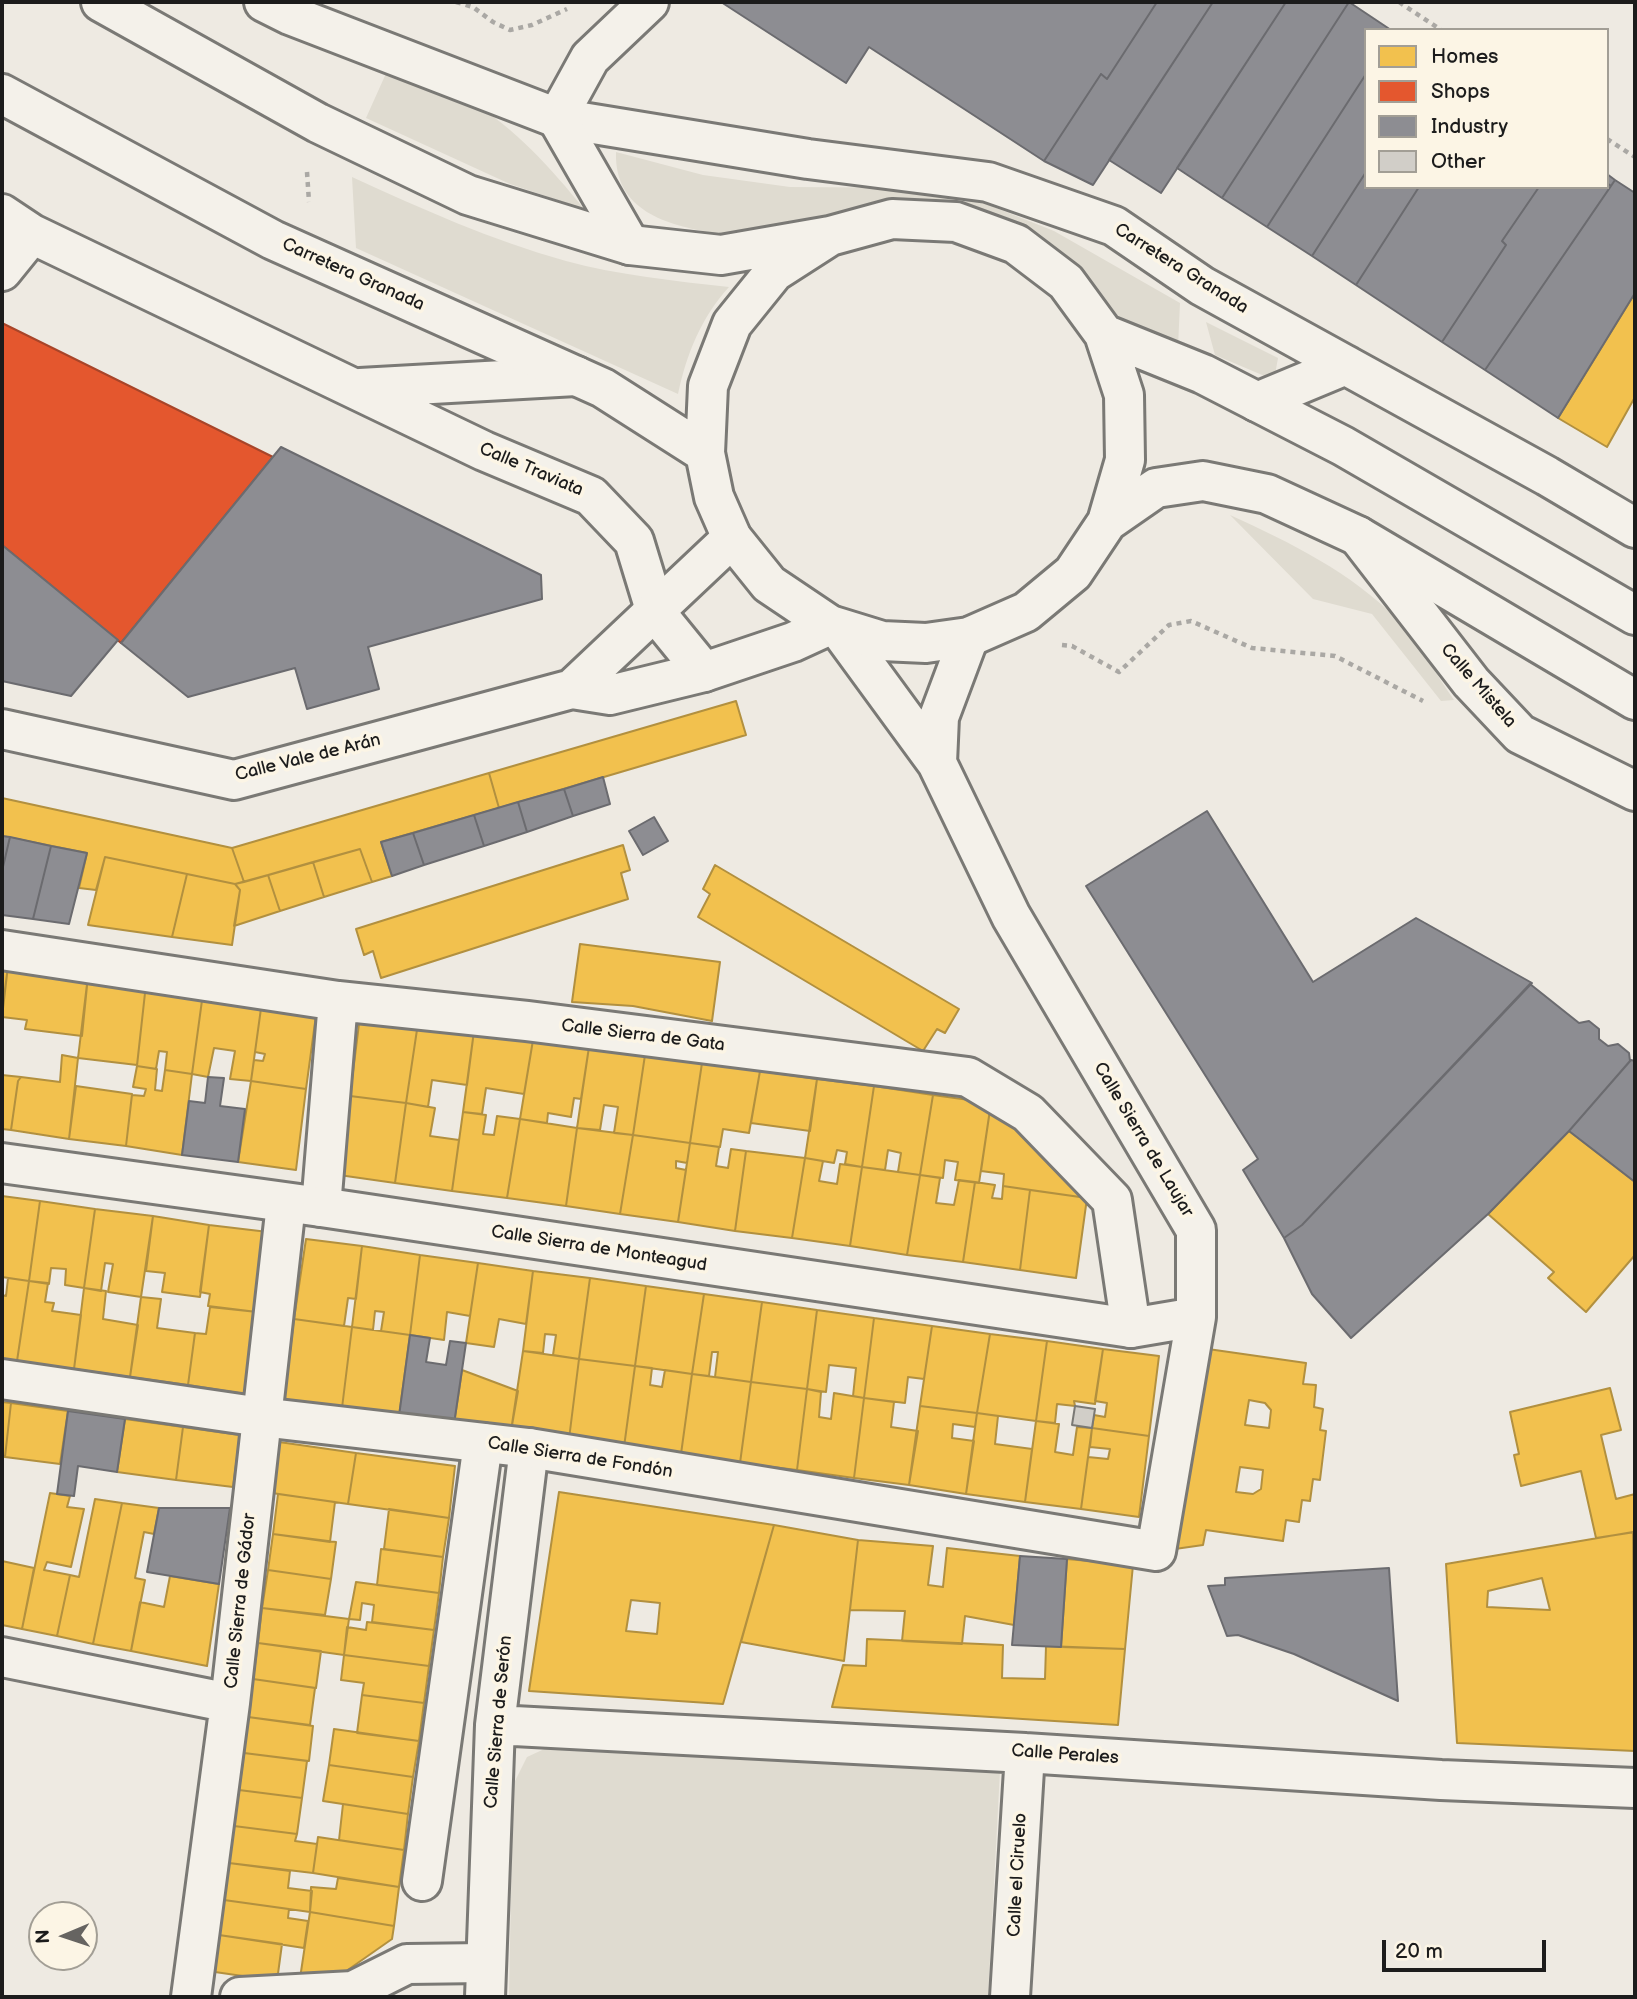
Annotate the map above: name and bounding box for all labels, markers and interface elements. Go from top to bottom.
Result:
legend [1364,28,1609,189]
text: Homes [1431,44,1499,69]
text: Shops [1431,79,1490,104]
text: Industry [1431,114,1508,139]
text: Other [1431,149,1485,174]
street label: Carretera Granada [1110,219,1252,319]
street label: Carretera Granada [278,234,428,316]
street label: Calle Traviata [476,438,586,502]
street label: Calle Mistela [1435,639,1521,733]
street label: Calle Vale de Arán [233,729,383,787]
street label: Calle Sierra de Gata [560,1015,726,1057]
street label: Calle Sierra de Laujar [1088,1059,1198,1221]
street label: Calle Sierra de Monteagud [490,1221,708,1277]
street label: Calle Sierra de Fondón [486,1433,674,1483]
street label: Calle Sierra de Gádor [221,1512,261,1690]
street label: Calle Sierra de Serón [481,1634,517,1810]
street label: Calle Perales [1011,1740,1119,1770]
street label: Calle el Ciruelo [1004,1812,1032,1938]
north arrow [28,1901,98,1971]
scale bar [1385,1926,1550,1970]
text: N [32,1929,55,1944]
text: 20 m [1395,1939,1443,1964]

